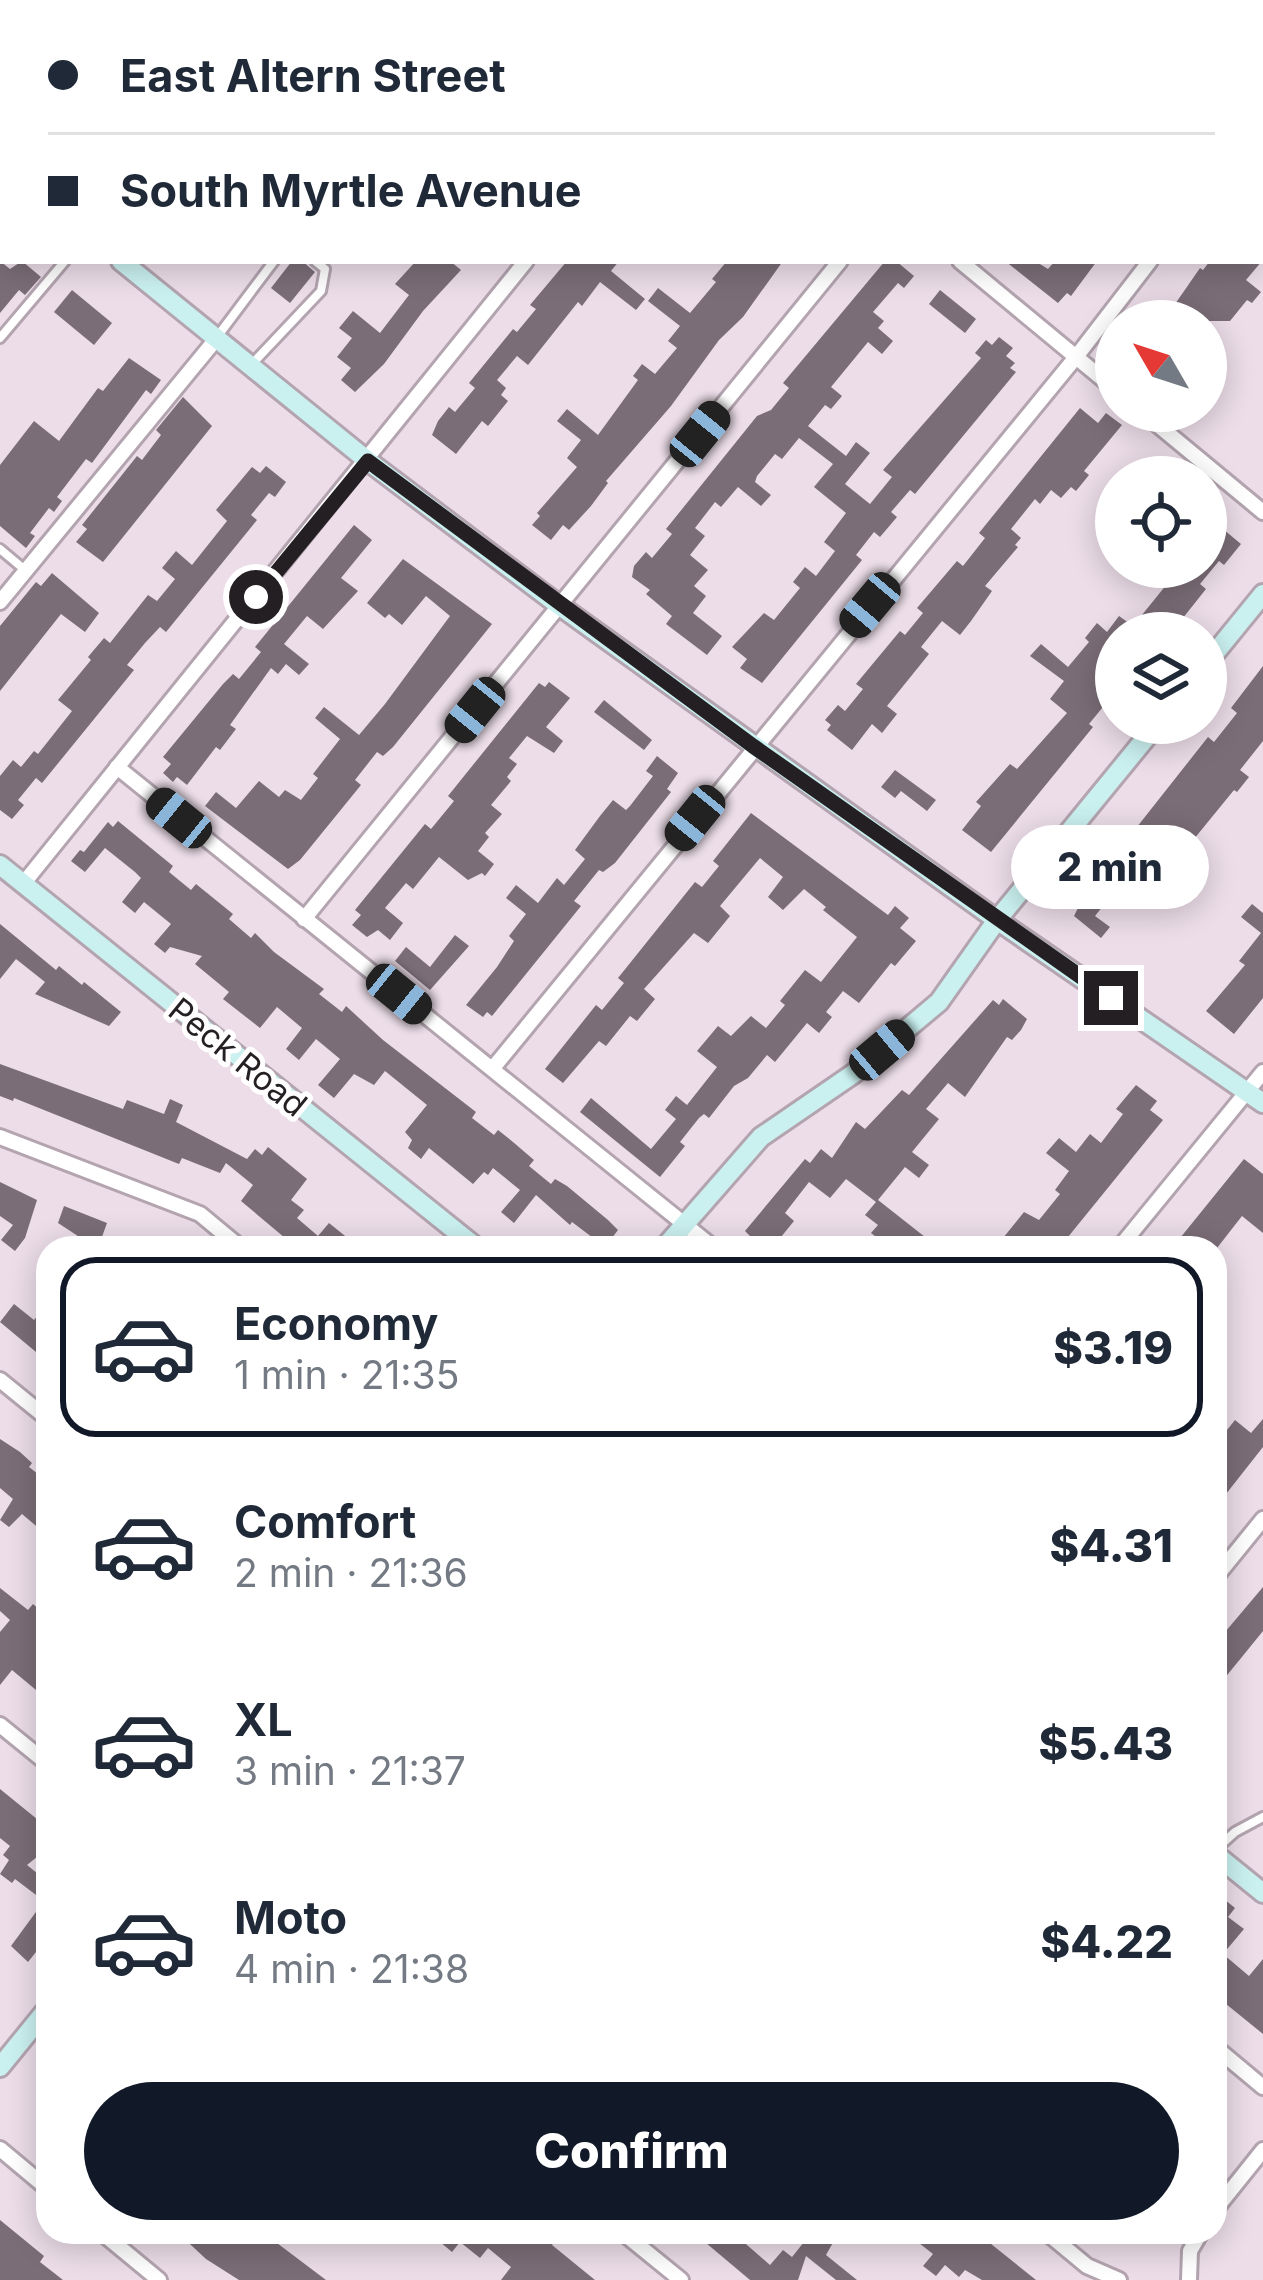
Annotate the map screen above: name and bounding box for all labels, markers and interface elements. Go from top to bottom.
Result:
text: East Altern Street [120,48,506,103]
text: South Myrtle Avenue [120,163,582,218]
north arrow [1095,300,1227,432]
map controls [1095,300,1227,744]
car [663,395,737,473]
button: locate [1095,456,1227,588]
car [833,566,907,644]
route start [229,570,283,624]
button: layers [1095,612,1227,744]
car [438,671,512,749]
car [658,779,732,857]
car [140,781,218,855]
callout: 2 min [1012,824,1210,908]
text: 2 min [1057,843,1163,890]
car [360,957,438,1031]
route end [1084,971,1138,1025]
street label: Peck Road [161,989,315,1125]
car [843,1013,921,1087]
icon: car [90,1293,198,1401]
text: Economy [234,1296,438,1351]
text: $3.19 [1053,1320,1173,1375]
text: 1 min · 21:35 [234,1351,459,1398]
icon: car [90,1491,198,1599]
text: Comfort [234,1494,416,1549]
text: $4.31 [1050,1518,1173,1573]
text: 2 min · 21:36 [234,1549,468,1596]
icon: car [90,1689,198,1797]
text: XL [234,1692,293,1747]
text: $5.43 [1039,1716,1173,1771]
text: 3 min · 21:37 [234,1747,466,1794]
icon: car [90,1887,198,1995]
text: Moto [234,1890,347,1945]
text: $4.22 [1041,1914,1173,1969]
text: 4 min · 21:38 [234,1945,469,1992]
button: Confirm [84,2082,1179,2220]

